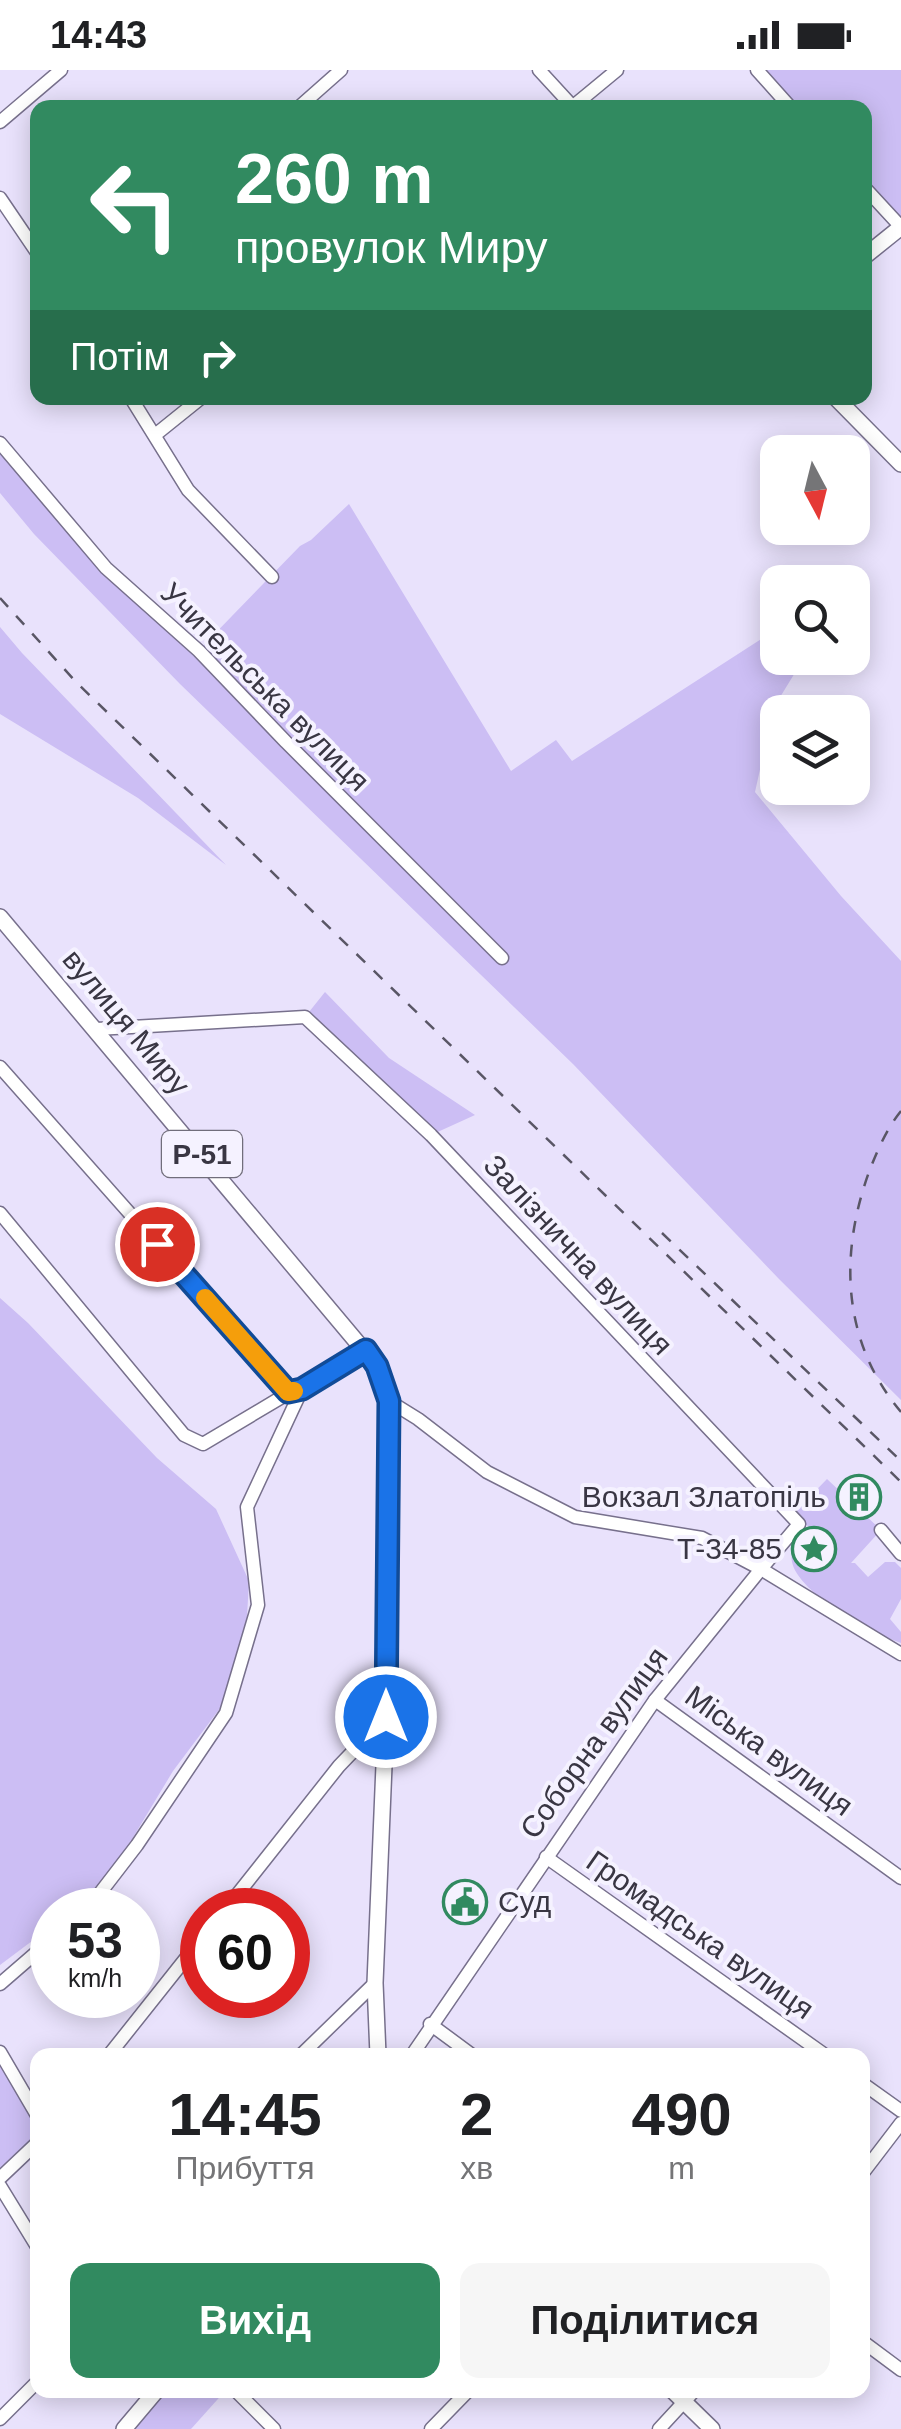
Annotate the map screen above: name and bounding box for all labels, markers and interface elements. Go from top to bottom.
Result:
text: 14:43 [50,14,147,56]
icon: left [70,140,200,270]
text: 260 m [235,140,433,218]
text: провулок Миру [235,222,547,273]
icon: right [190,330,245,385]
text: Потім [70,336,170,378]
north arrow [760,435,870,545]
map controls [760,435,870,805]
button: search [760,565,870,675]
street label: Учительська вулиця [155,576,376,797]
button: layers [760,695,870,805]
street label: вулиця Миру [56,943,196,1101]
road number: Р-51 [162,1131,242,1177]
street label: Залізнична вулиця [477,1148,679,1361]
pin [115,1202,200,1287]
icon: arrive [130,1217,185,1272]
building icon: Вокзал Златопіль [836,1474,882,1520]
place label: Вокзал Златопіль [582,1480,826,1513]
place icon: Т-34-85 [791,1526,837,1572]
place label: Т-34-85 [677,1532,782,1565]
street label: Соборна вулиця [513,1641,674,1845]
position arrow [334,1665,438,1769]
street label: Міська вулиця [679,1679,859,1822]
street label: Громадська вулиця [580,1844,820,2025]
public building icon: Суд [442,1879,488,1925]
place label: Суд [498,1885,551,1918]
speed limit sign: 60 [180,1888,310,2018]
text: 53 [67,1913,123,1969]
text: km/h [68,1964,122,1992]
text: 14:45 [168,2081,322,2148]
text: 2 [460,2081,493,2148]
text: 490 [632,2081,732,2148]
text: Прибуття [176,2150,314,2186]
text: хв [460,2150,493,2186]
text: m [668,2150,695,2186]
button: Вихід [70,2263,440,2378]
button: Поділитися [460,2263,830,2378]

